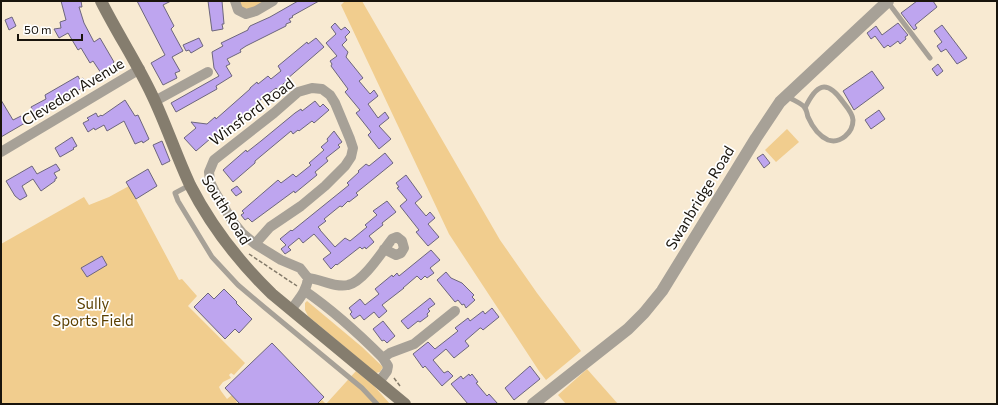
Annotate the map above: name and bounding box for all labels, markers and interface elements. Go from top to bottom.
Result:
scale bar [18,16,82,42]
text: 50 m [24,22,52,36]
street label: Clevedon Avenue [18,53,127,129]
street label: Winsford Road [206,74,297,149]
street label: Swanbridge Road [661,142,737,253]
street label: South Road [198,171,255,248]
park label: Sully Sports Field [52,294,134,329]

